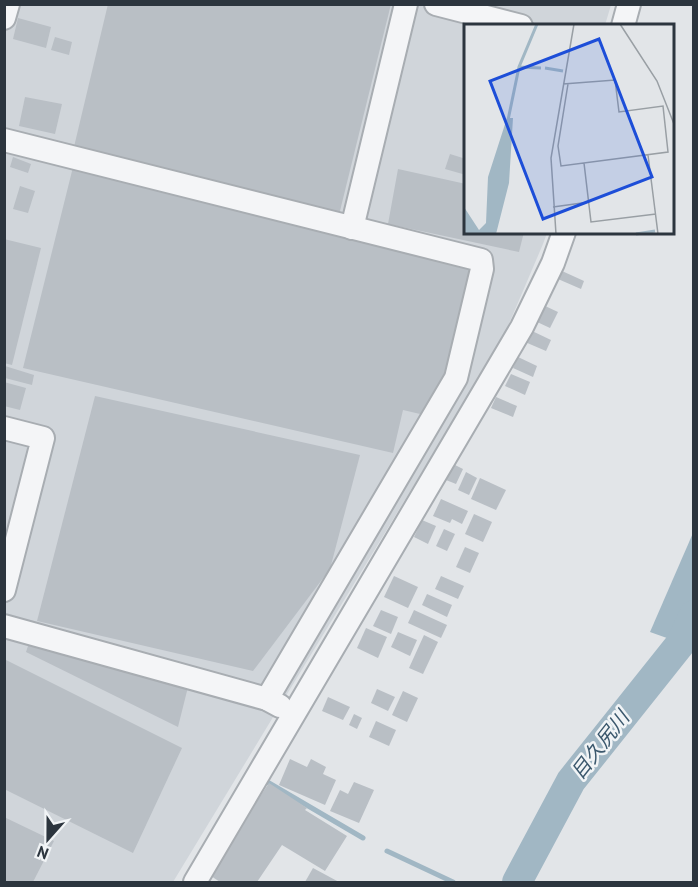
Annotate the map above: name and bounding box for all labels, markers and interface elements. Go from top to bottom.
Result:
inset map [464,24,674,234]
water label: 目久尻川 [565,704,636,785]
north arrow [18,809,78,869]
text: N [34,842,51,864]

